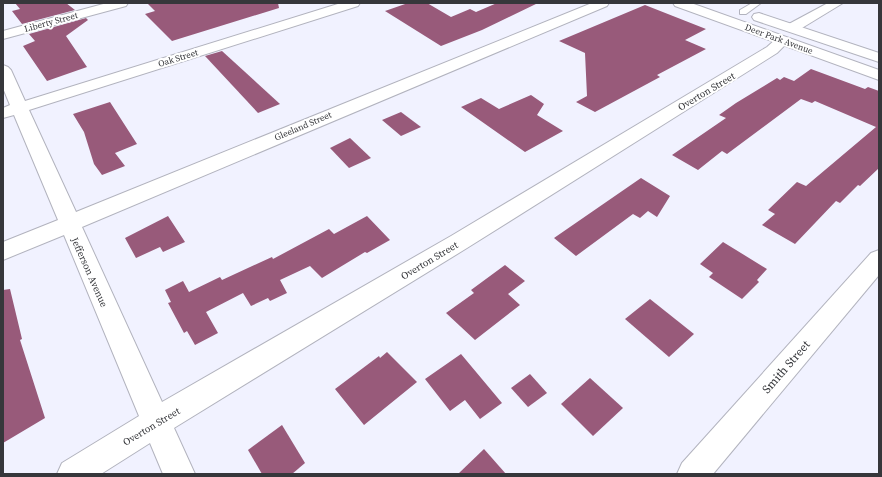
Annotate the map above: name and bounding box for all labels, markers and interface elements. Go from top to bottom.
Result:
street label: Liberty Street [23,9,79,35]
street label: Deer Park Avenue [743,21,815,57]
street label: Oak Street [157,46,200,70]
street label: Overton Street [675,69,738,114]
street label: Gleeland Street [273,109,333,143]
street label: Jefferson Avenue [68,234,111,309]
street label: Overton Street [398,238,461,283]
street label: Smith Street [758,337,814,397]
street label: Overton Street [120,404,183,449]

